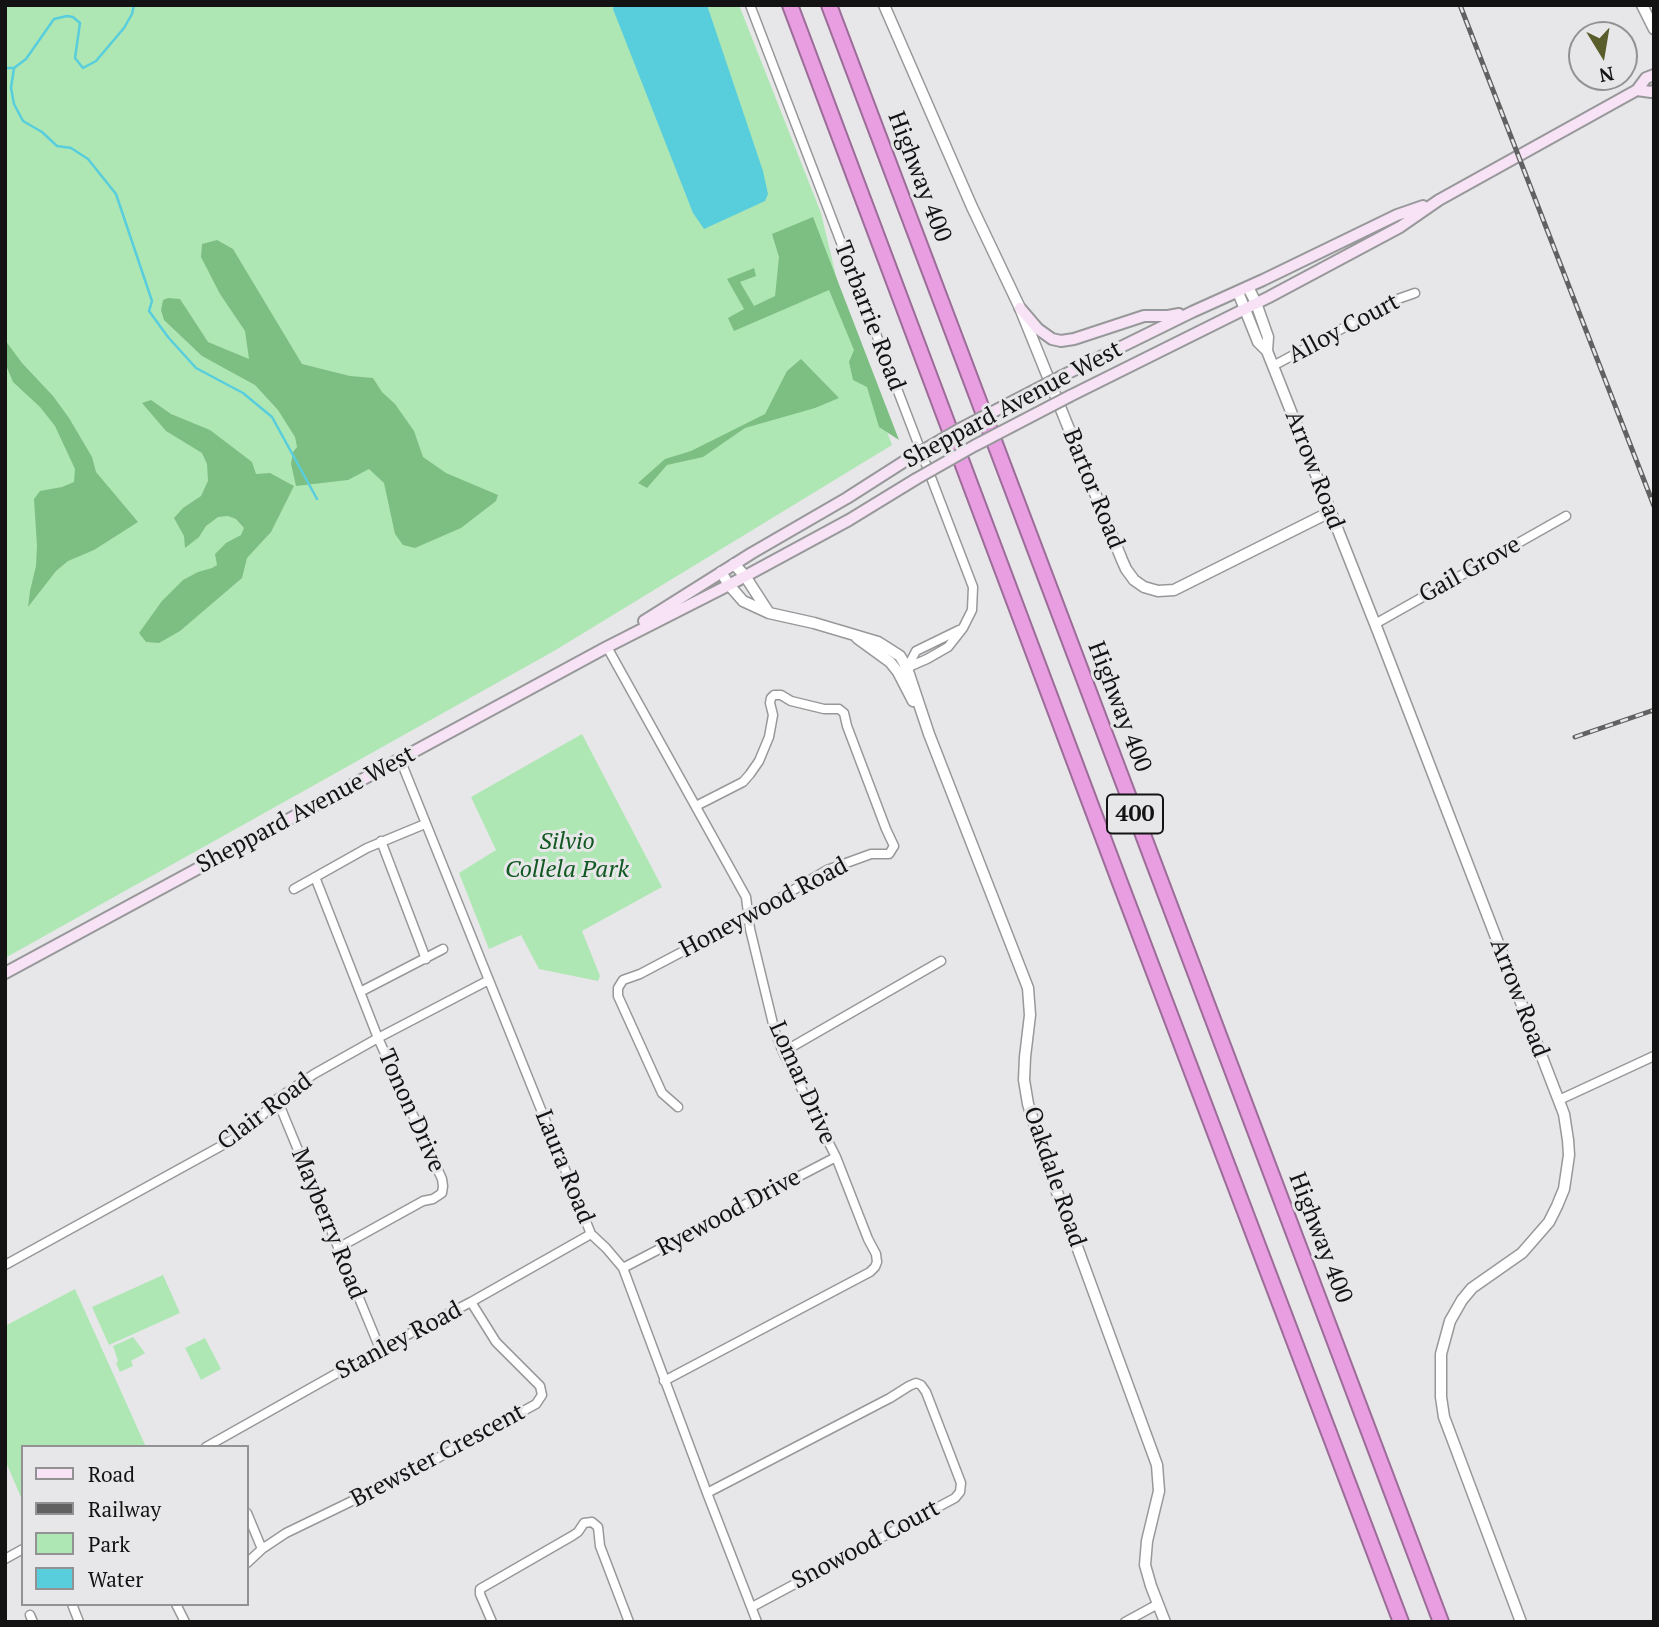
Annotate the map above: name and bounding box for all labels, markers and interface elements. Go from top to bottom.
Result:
north arrow [1568,21,1638,91]
text: N [1597,61,1616,89]
street label: Highway 400 [881,108,957,246]
street label: Torbarrie Road [827,237,911,395]
street label: Alloy Court [1284,288,1404,370]
street label: Sheppard Avenue West [899,335,1127,475]
street label: Arrow Road [1278,407,1350,533]
street label: Bartor Road [1056,425,1130,553]
street label: Gail Grove [1414,530,1526,610]
street label: Highway 400 [1081,638,1157,776]
street label: Sheppard Avenue West [192,740,420,880]
road number: 400 [1107,794,1163,834]
park label: Silvio Collela Park [505,828,629,884]
street label: Honeywood Road [675,852,853,964]
street label: Arrow Road [1483,935,1555,1061]
street label: Lomar Drive [762,1017,842,1149]
street label: Tonon Drive [371,1045,451,1177]
street label: Clair Road [212,1067,318,1157]
street label: Oakdale Road [1017,1103,1091,1251]
street label: Laura Road [528,1106,600,1228]
street label: Mayberry Road [285,1144,371,1304]
street label: Ryewood Drive [652,1163,806,1263]
street label: Highway 400 [1282,1169,1358,1307]
street label: Stanley Road [331,1296,467,1386]
street label: Brewster Crescent [346,1398,530,1514]
legend [21,1445,248,1606]
text: Road [88,1460,135,1488]
street label: Snowood Court [787,1494,945,1596]
text: Railway [88,1495,161,1523]
text: Park [88,1530,130,1558]
text: Water [88,1565,143,1593]

